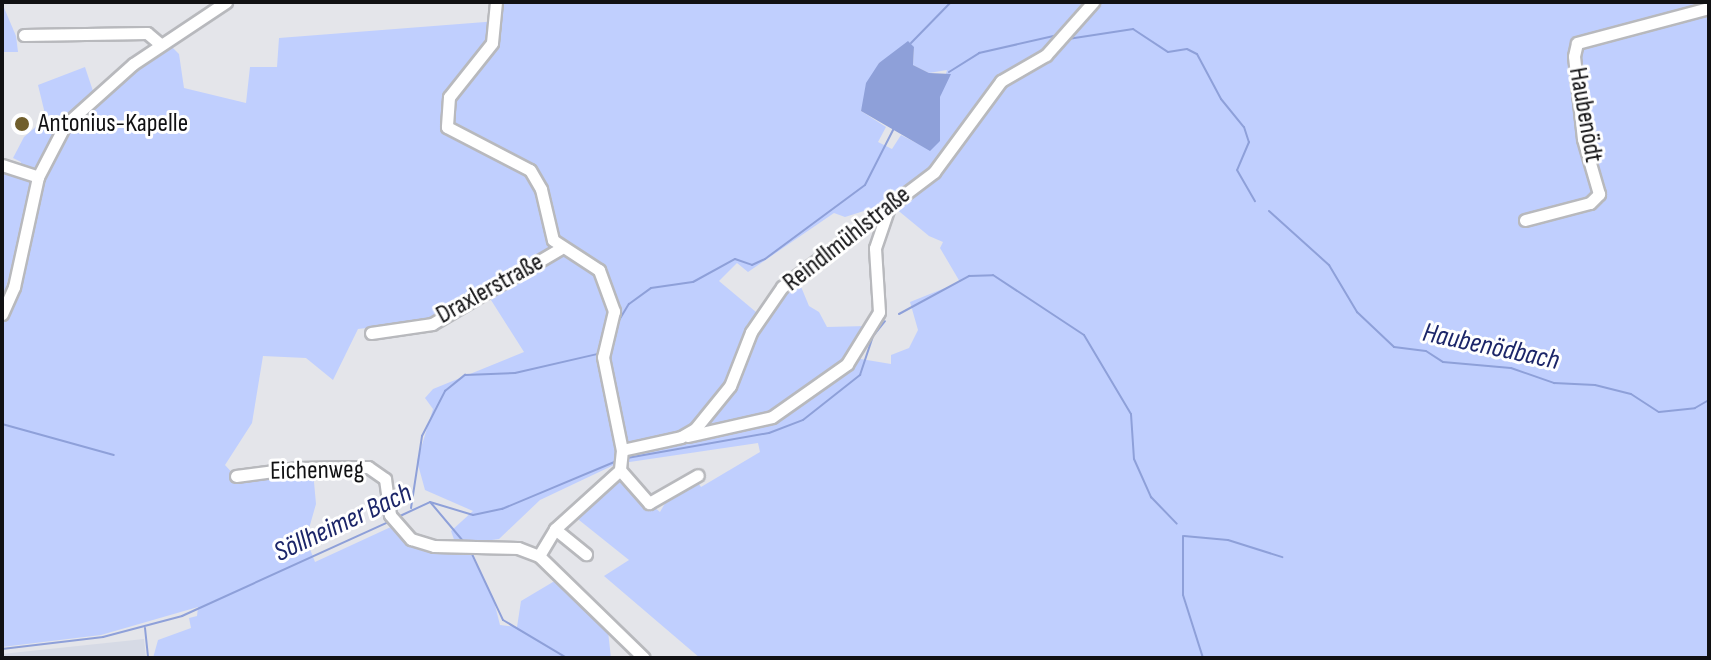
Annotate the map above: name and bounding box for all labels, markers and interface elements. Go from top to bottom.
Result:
street label: Haubenödt [1561,65,1609,165]
place label: Antonius-Kapelle [38,108,188,140]
marker: Antonius-Kapelle [13,115,31,133]
street label: Reindlmühlstraße [777,180,917,298]
street label: Draxlerstraße [431,247,549,331]
water label: Haubenödbach [1420,316,1562,378]
street label: Eichenweg [270,455,364,487]
water label: Söllheimer Bach [269,476,417,570]

